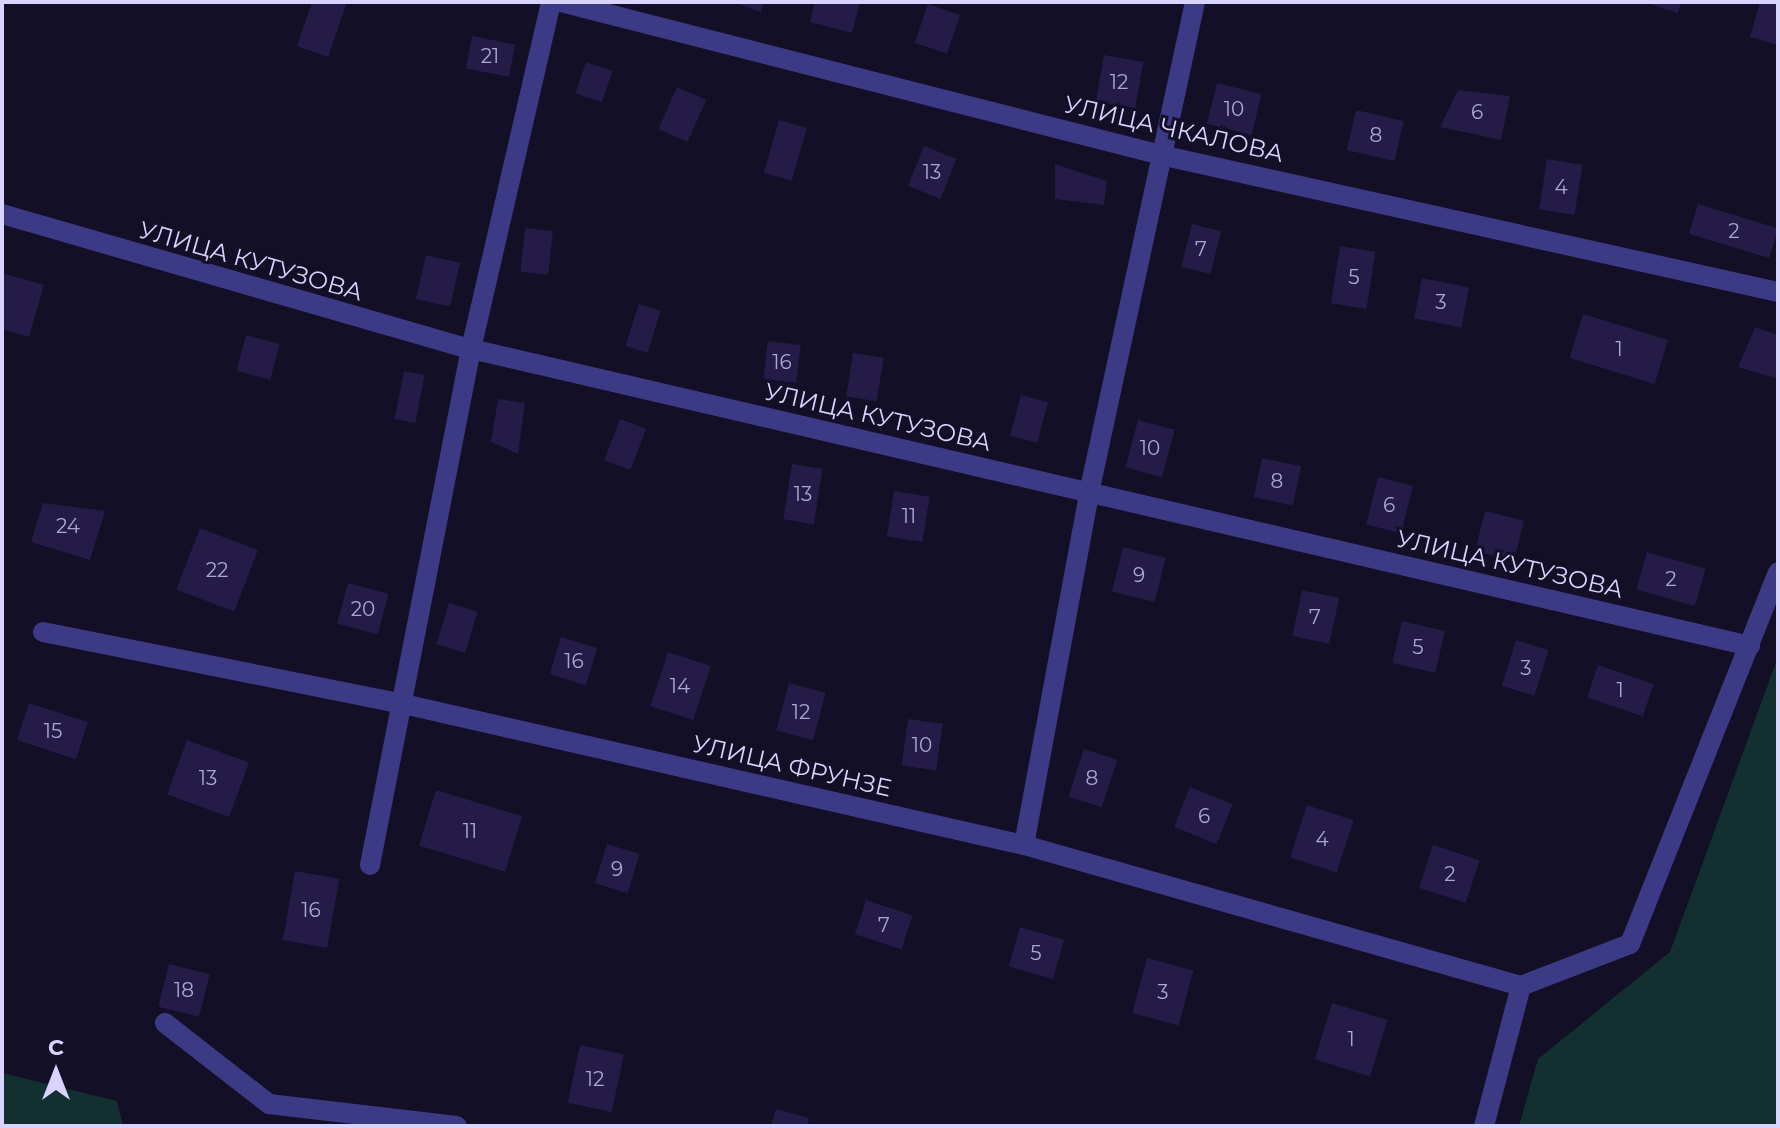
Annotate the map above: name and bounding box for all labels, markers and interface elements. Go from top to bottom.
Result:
house number: 21 [481,44,499,68]
house number: 12 [1110,70,1128,94]
street label: УЛИЦА ЧКАЛОВА [1061,90,1287,168]
house number: 10 [1224,97,1244,121]
house number: 6 [1471,100,1483,124]
house number: 8 [1370,123,1382,147]
house number: 13 [923,160,941,184]
house number: 4 [1554,175,1568,199]
street label: УЛИЦА КУТУЗОВА [136,215,366,307]
house number: 2 [1728,219,1740,243]
house number: 7 [1195,237,1207,261]
house number: 5 [1348,265,1360,289]
house number: 3 [1435,290,1447,314]
house number: 1 [1615,337,1623,361]
house number: 16 [772,350,792,374]
street label: УЛИЦА КУТУЗОВА [762,377,994,457]
house number: 10 [1140,436,1160,460]
house number: 8 [1271,469,1283,493]
house number: 13 [794,482,812,506]
house number: 6 [1383,493,1395,517]
house number: 11 [902,504,916,528]
house number: 24 [56,514,80,538]
street label: УЛИЦА КУТУЗОВА [1394,524,1626,604]
house number: 22 [206,558,228,582]
house number: 9 [1133,563,1145,587]
house number: 2 [1665,567,1677,591]
house number: 20 [351,597,375,621]
house number: 7 [1309,605,1321,629]
house number: 5 [1412,635,1424,659]
house number: 16 [564,649,584,673]
house number: 3 [1520,656,1532,680]
house number: 14 [670,674,690,698]
house number: 1 [1616,678,1624,702]
house number: 12 [792,700,810,724]
house number: 15 [44,719,62,743]
street label: УЛИЦА ФРУНЗЕ [690,729,894,803]
house number: 10 [912,733,932,757]
house number: 13 [199,766,217,790]
house number: 8 [1086,766,1098,790]
house number: 6 [1198,804,1210,828]
house number: 11 [463,819,477,843]
house number: 4 [1315,827,1329,851]
house number: 9 [611,857,623,881]
house number: 2 [1444,862,1456,886]
house number: 16 [301,898,321,922]
house number: 7 [878,913,890,937]
house number: 5 [1030,941,1042,965]
house number: 18 [174,978,194,1002]
house number: 3 [1157,980,1169,1004]
house number: 1 [1347,1027,1355,1051]
north arrow [16,1032,96,1112]
text: С [48,1034,64,1061]
house number: 12 [586,1067,604,1091]

